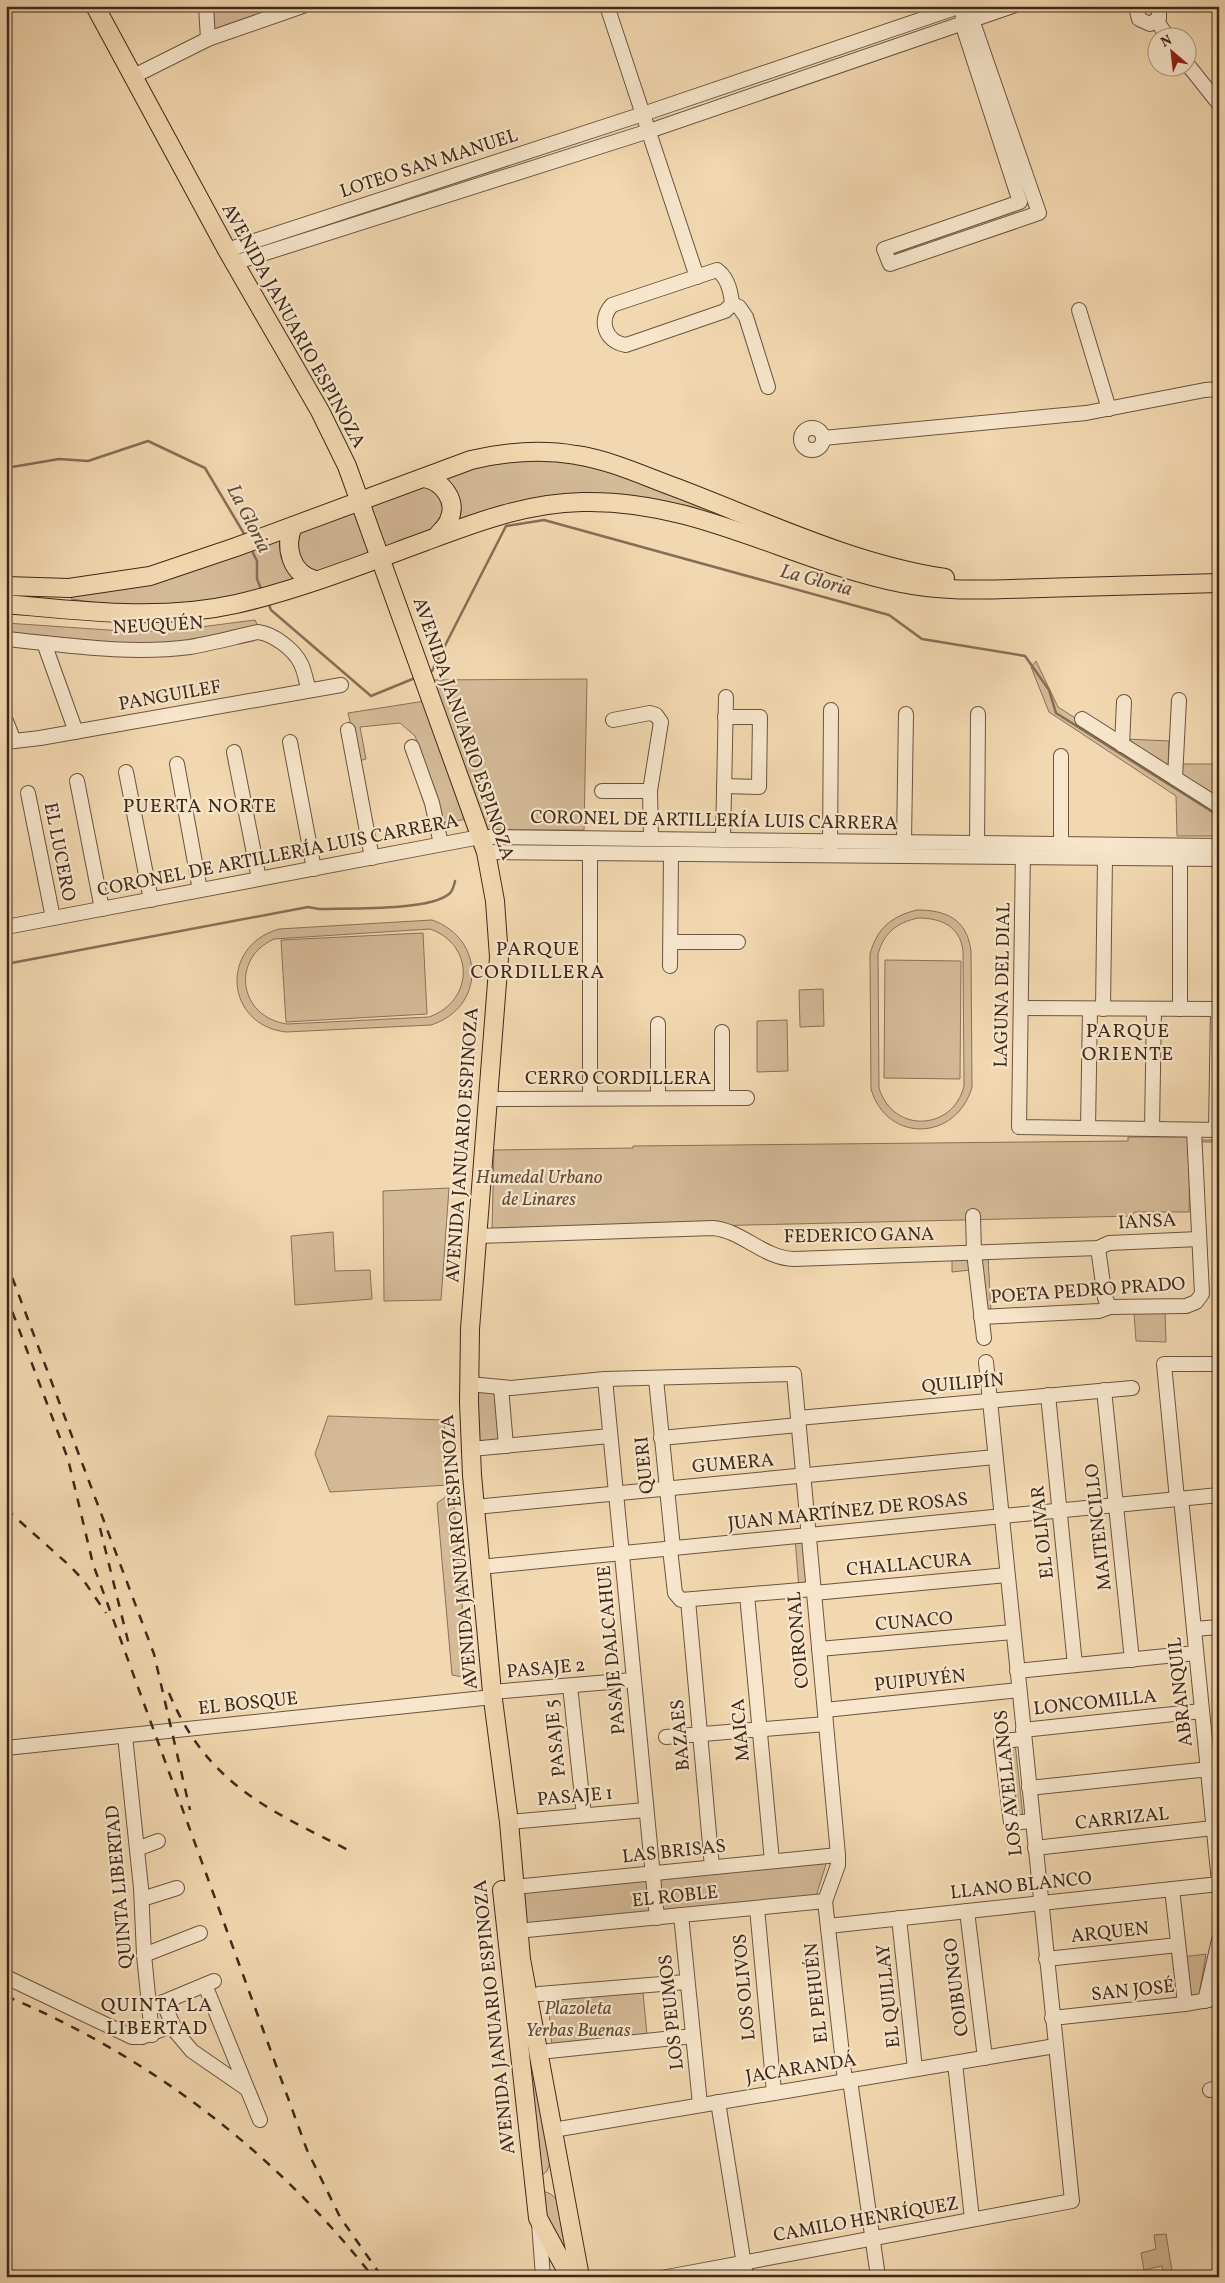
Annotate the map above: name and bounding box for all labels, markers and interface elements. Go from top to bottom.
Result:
north arrow [1148,28,1198,78]
text: N [1158,31,1176,53]
street label: LOTEO SAN MANUEL [337,123,522,205]
street label: AVENIDA JANUARIO ESPINOZA [215,199,371,453]
water label: La Gloria [219,480,277,558]
water label: La Gloria [777,558,855,604]
street label: AVENIDA JANUARIO ESPINOZA [406,594,520,864]
street label: NEUQUÉN [112,611,204,641]
street label: PANGUILEF [117,674,223,718]
district label: PUERTA NORTE [123,793,277,821]
street label: EL LUCERO [37,800,81,904]
street label: CORONEL DE ARTILLERÍA LUIS CARRERA [530,805,898,837]
street label: CORONEL DE ARTILLERÍA LUIS CARRERA [95,808,461,904]
street label: LAGUNA DEL DIAL [989,902,1017,1068]
district label: PARQUE CORDILLERA [471,936,605,987]
street label: AVENIDA JANUARIO ESPINOZA [440,1006,486,1284]
district label: PARQUE ORIENTE [1082,1018,1174,1069]
street label: CERRO CORDILLERA [525,1066,711,1092]
park label: Humedal Urbano de Linares [476,1165,603,1213]
street label: IANSA [1117,1207,1177,1237]
street label: FEDERICO GANA [783,1222,935,1250]
street label: POETA PEDRO PRADO [990,1271,1186,1311]
street label: QUILIPÍN [921,1367,1005,1401]
street label: AVENIDA JANUARIO ESPINOZA [435,1413,485,1691]
street label: QUERI [629,1435,661,1495]
street label: GUMERA [691,1447,775,1481]
street label: MAITENCILLO [1079,1462,1119,1592]
street label: EL OLIVAR [1025,1484,1061,1580]
street label: JUAN MARTÍNEZ DE ROSAS [727,1486,969,1538]
street label: CHALLACURA [845,1547,973,1583]
street label: PASAJE DALCAHUE [592,1564,632,1736]
street label: COIRONAL [782,1590,816,1690]
street label: CUNACO [874,1606,954,1638]
street label: ABRANQUIL [1162,1636,1200,1748]
street label: PASAJE 2 [506,1653,586,1685]
street label: PUIPUYÉN [873,1663,967,1699]
street label: LONCOMILLA [1032,1684,1158,1722]
street label: EL BOSQUE [197,1686,299,1722]
street label: MAICA [725,1697,757,1763]
street label: PASAJE 5 [539,1698,573,1778]
street label: BAZAES [665,1698,697,1772]
street label: LOS AVELLANOS [988,1709,1030,1857]
street label: PASAJE 1 [536,1781,614,1813]
street label: CARRIZAL [1074,1801,1171,1837]
street label: QUINTA LIBERTAD [100,1804,140,1970]
street label: LAS BRISAS [621,1834,727,1870]
street label: LLANO BLANCO [949,1866,1093,1906]
street label: AVENIDA JANUARIO ESPINOZA [468,1878,522,2156]
street label: EL ROBLE [631,1880,719,1914]
street label: ARQUEN [1070,1916,1150,1950]
street label: LOS OLIVOS [727,1932,763,2042]
street label: COIBUNGO [938,1936,976,2038]
street label: EL PEHUÉN [799,1941,835,2045]
street label: EL QUILLAY [871,1943,907,2049]
street label: LOS PEUMOS [653,1953,691,2071]
street label: SAN JOSÉ [1090,1974,1176,2008]
district label: QUINTA LA LIBERTAD [101,1992,213,2043]
park label: Plazoleta Yerbas Buenas [525,1996,631,2044]
street label: JACARANDÁ [744,2047,858,2091]
street label: CAMILO HENRÍQUEZ [771,2191,961,2249]

